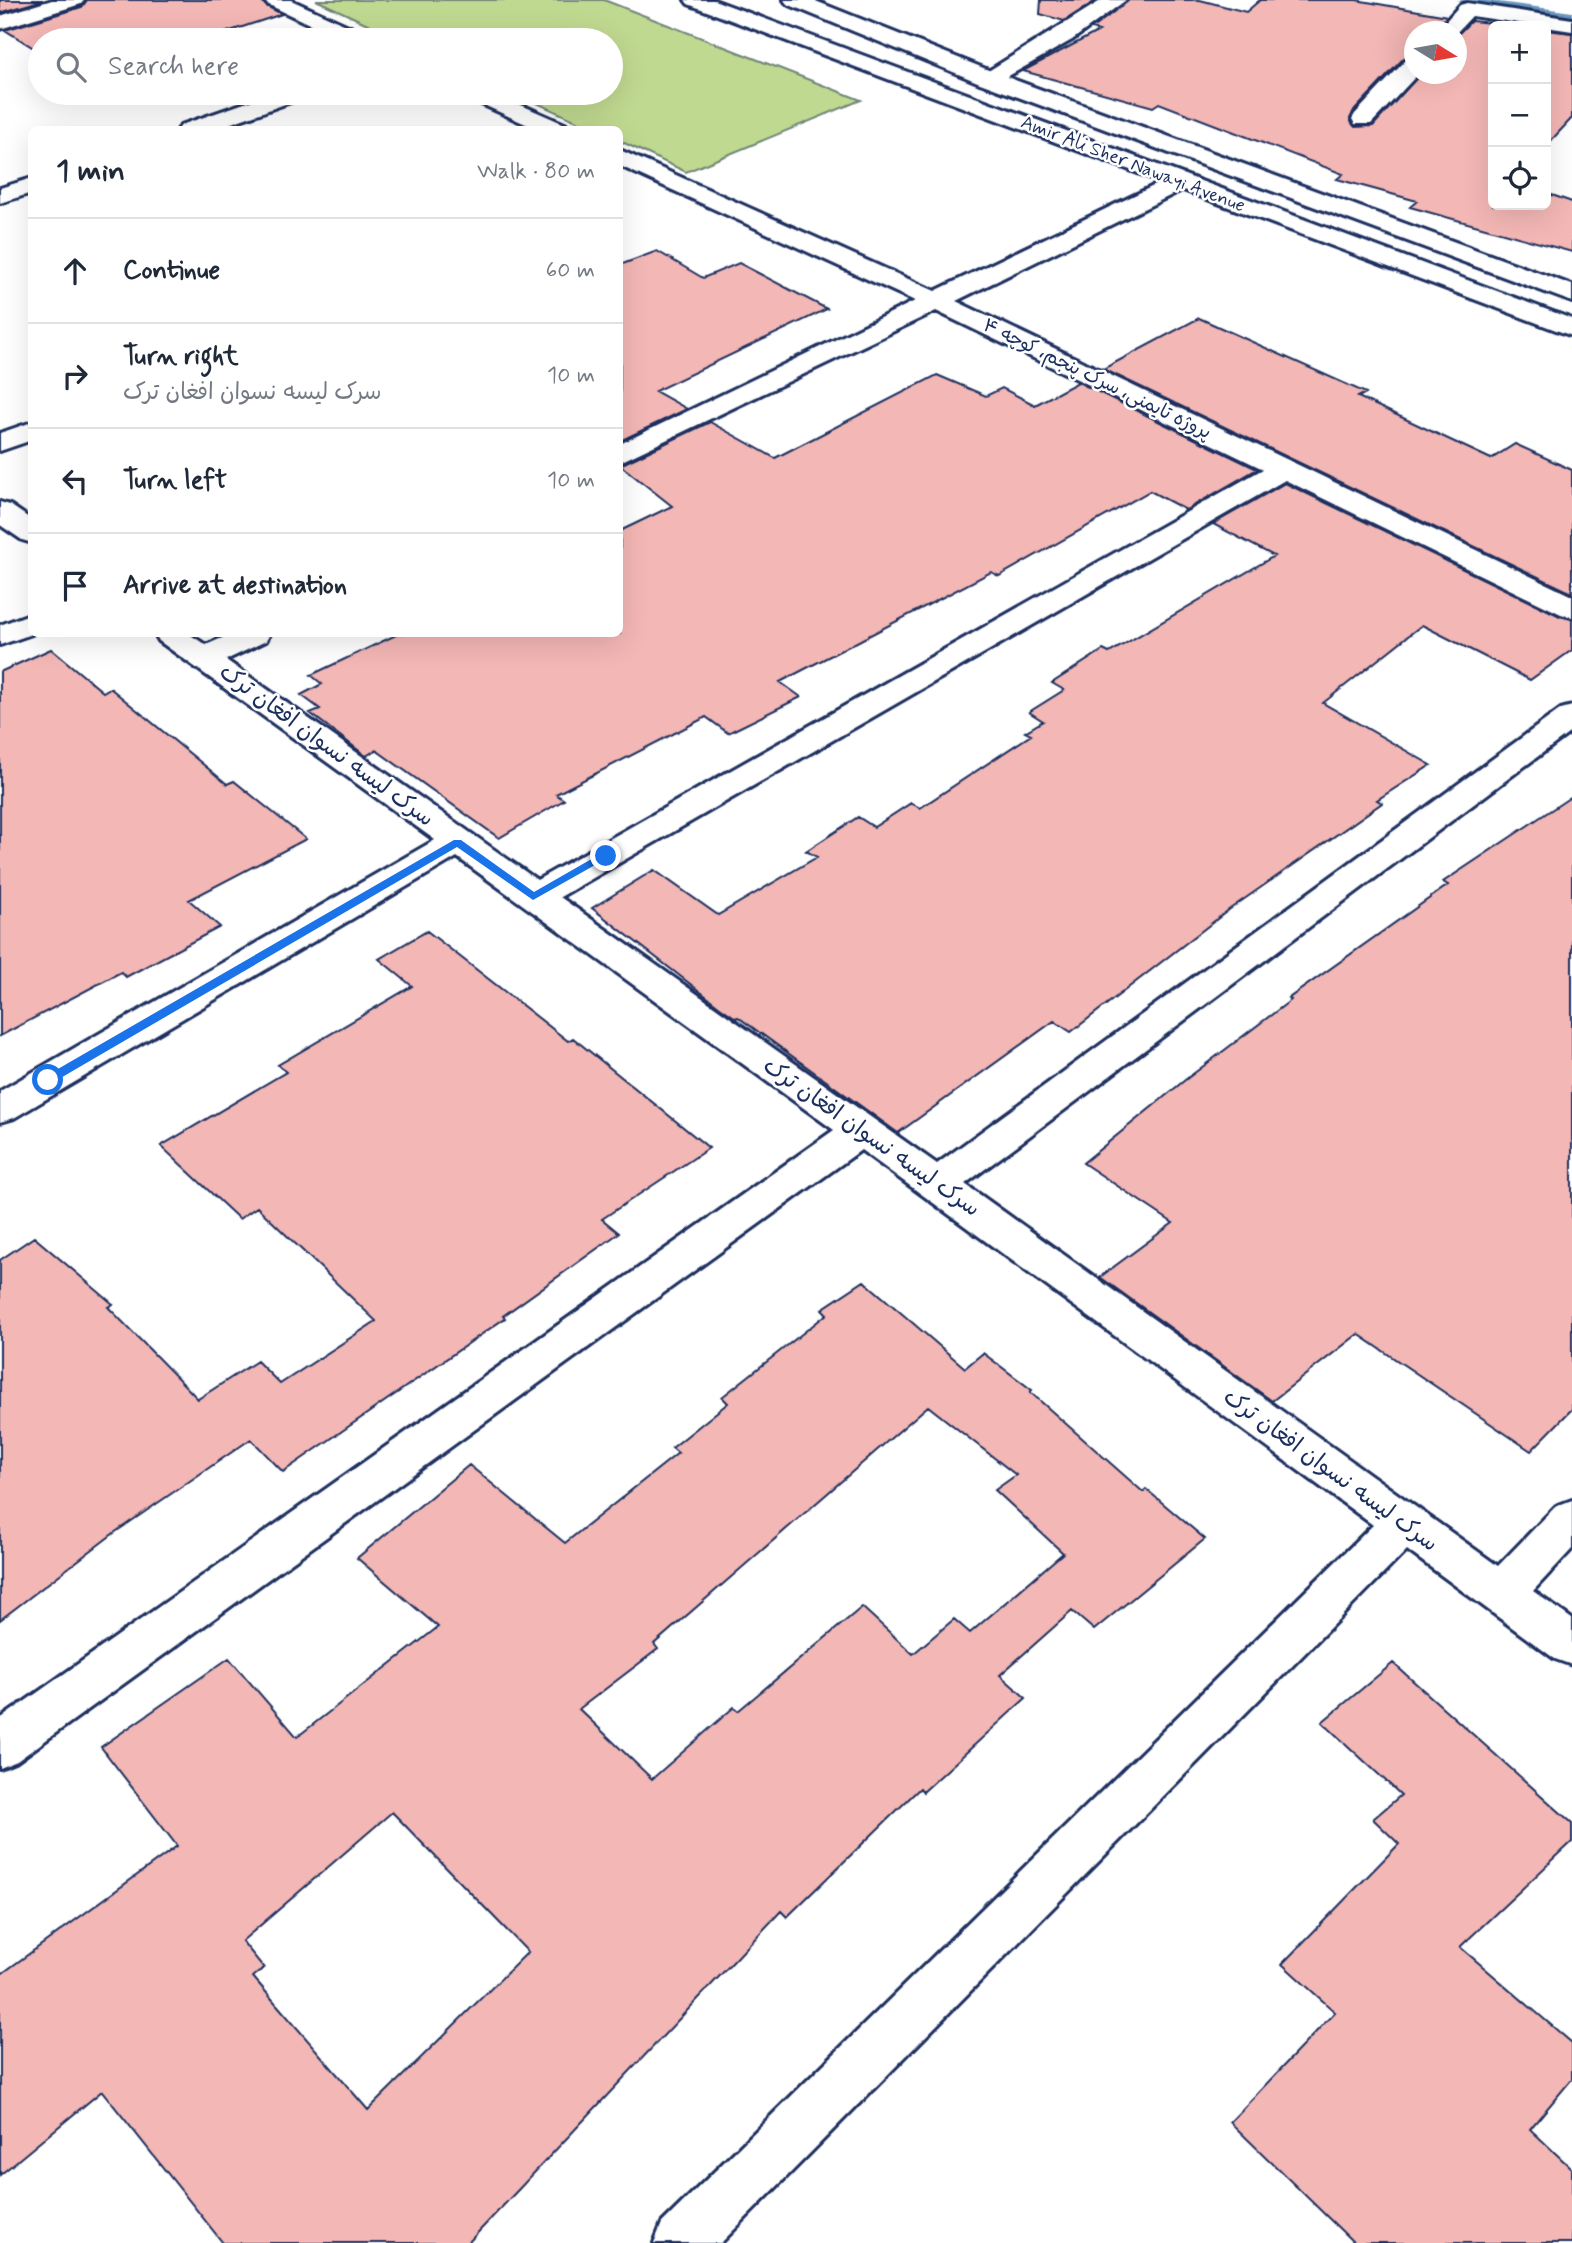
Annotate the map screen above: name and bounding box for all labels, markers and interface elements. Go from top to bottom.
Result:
north arrow [1404,21,1467,84]
map controls [1488,21,1551,210]
button: + [1488,21,1551,84]
search box [28,28,623,105]
icon: search [52,48,90,86]
text: Search here [108,50,239,84]
button: − [1488,84,1551,147]
street label: Amir Ali Sher Nawayi Avenue [1017,110,1249,218]
button: locate [1488,147,1551,210]
text: 1 min [56,152,125,191]
text: Walk · 80 m [477,157,595,187]
icon: ahead [56,252,94,290]
text: Continue [123,254,220,288]
text: 60 m [546,256,595,286]
street label: پروژه تایمنی، سرک پنجم، کوچه ۴ [978,313,1215,446]
text: Turn right [123,340,239,374]
icon: right [56,357,94,395]
text: 10 m [547,361,595,391]
text: سرک لیسه نسوان افغان‌ ترک [123,378,382,408]
icon: left [56,462,94,500]
text: Turn left [123,464,227,498]
text: 10 m [547,466,595,496]
icon: arrive [56,567,94,605]
text: Arrive at destination [123,569,347,603]
street label: سرک لیسه نسوان افغان‌ ترک [213,658,439,834]
route end [590,840,621,871]
street label: سرک لیسه نسوان افغان‌ ترک [756,1052,986,1224]
route start [32,1064,63,1095]
street label: سرک لیسه نسوان افغان‌ ترک [1217,1383,1443,1559]

